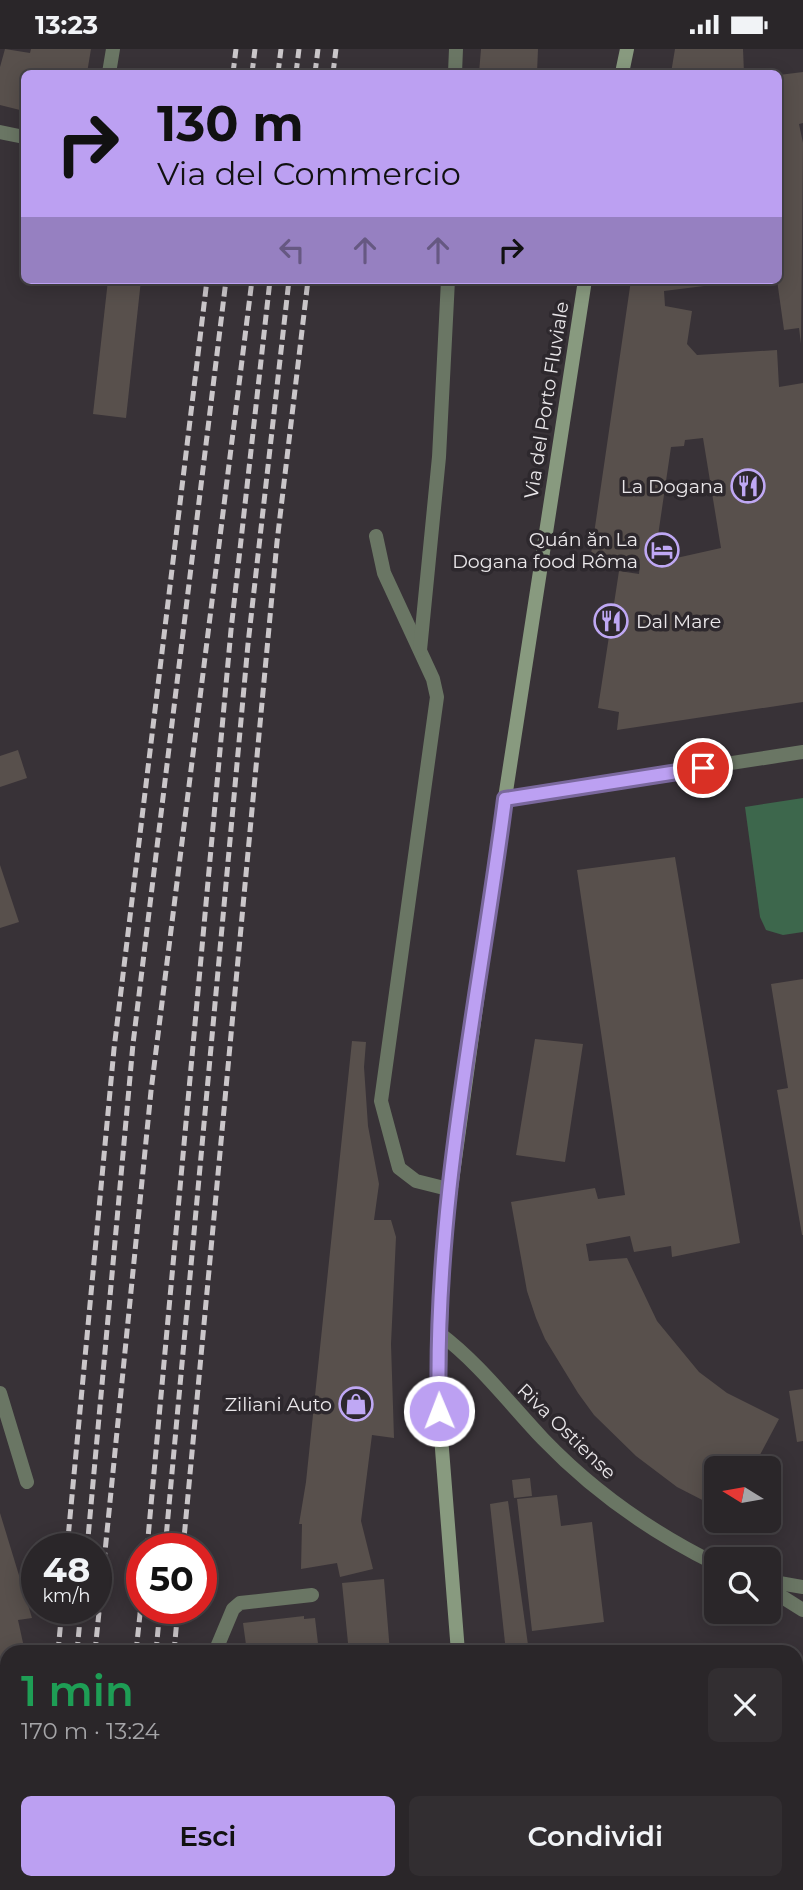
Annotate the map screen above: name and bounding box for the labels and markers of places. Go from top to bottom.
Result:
restaurant icon: La Dogana [729,467,767,505]
place label: La Dogana [621,475,724,498]
place label: Quán ăn La Dogana food Rôma [452,528,638,573]
hotel icon: Quán ăn La Dogana food Rôma [643,531,681,569]
restaurant icon: Dal Mare [592,602,630,640]
place label: Dal Mare [636,610,721,633]
pin [673,738,733,798]
shop icon: Ziliani Auto [337,1385,375,1423]
place label: Ziliani Auto [225,1393,332,1416]

